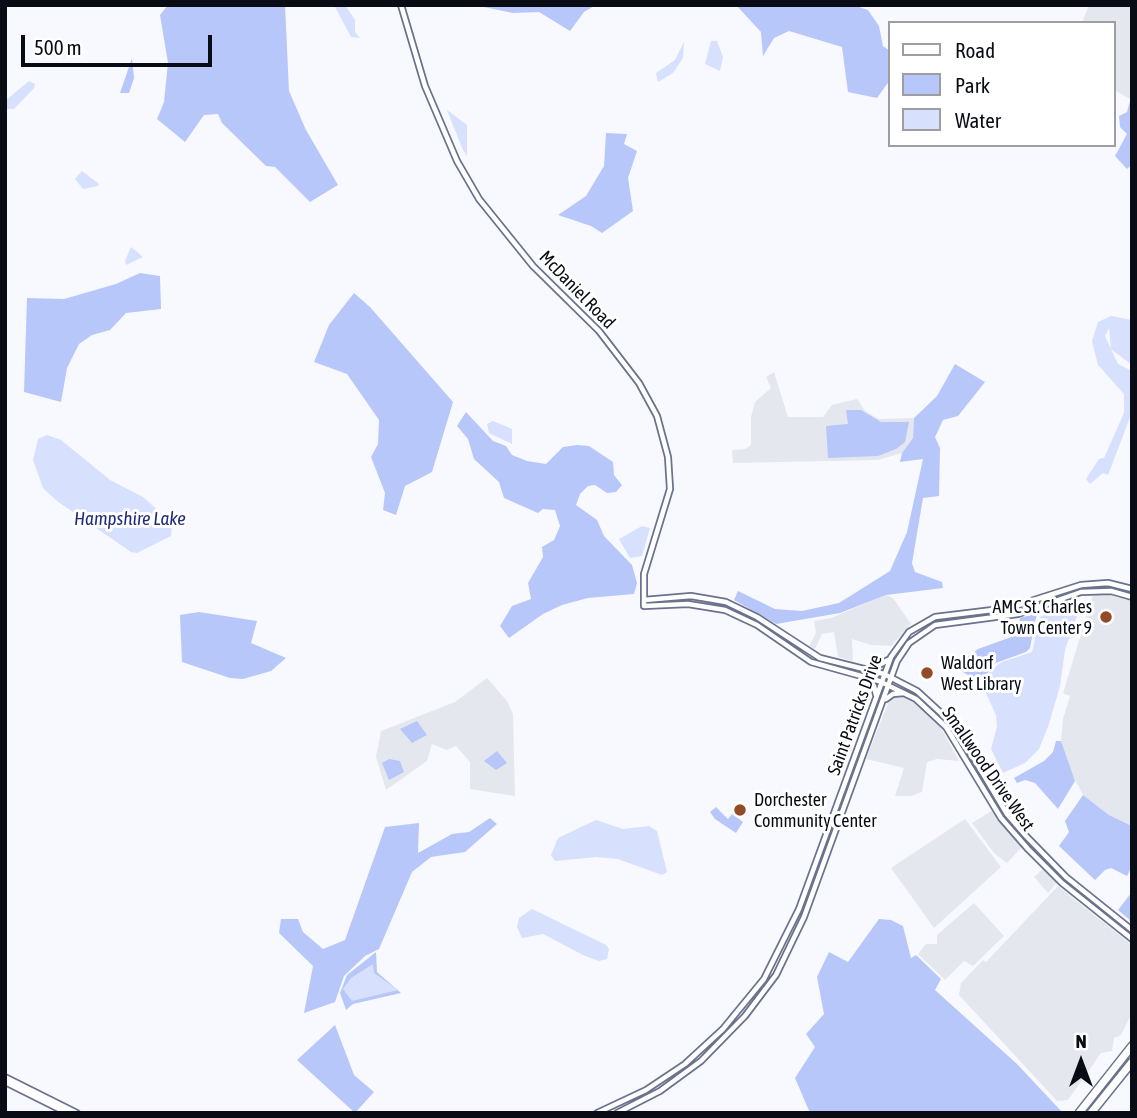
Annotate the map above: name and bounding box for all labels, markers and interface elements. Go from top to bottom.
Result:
scale bar [24,21,215,65]
legend [888,21,1116,147]
text: 500 m [34,35,82,59]
text: Road [955,38,995,62]
text: Park [955,73,990,97]
text: Water [955,108,1001,132]
street label: McDaniel Road [535,247,619,333]
water label: Hampshire Lake [74,508,186,530]
place label: AMC St. Charles Town Center 9 [993,596,1092,638]
marker: AMC St. Charles Town Center 9 [1098,609,1114,625]
street label: Saint Patricks Drive [823,652,887,778]
place label: Waldorf West Library [941,652,1021,694]
marker: Waldorf West Library [919,665,935,681]
street label: Smallwood Drive West [937,703,1039,835]
place label: Dorchester Community Center [754,789,877,832]
marker: Dorchester Community Center [732,802,748,818]
north arrow [1046,1027,1116,1097]
text: N [1075,1030,1087,1052]

